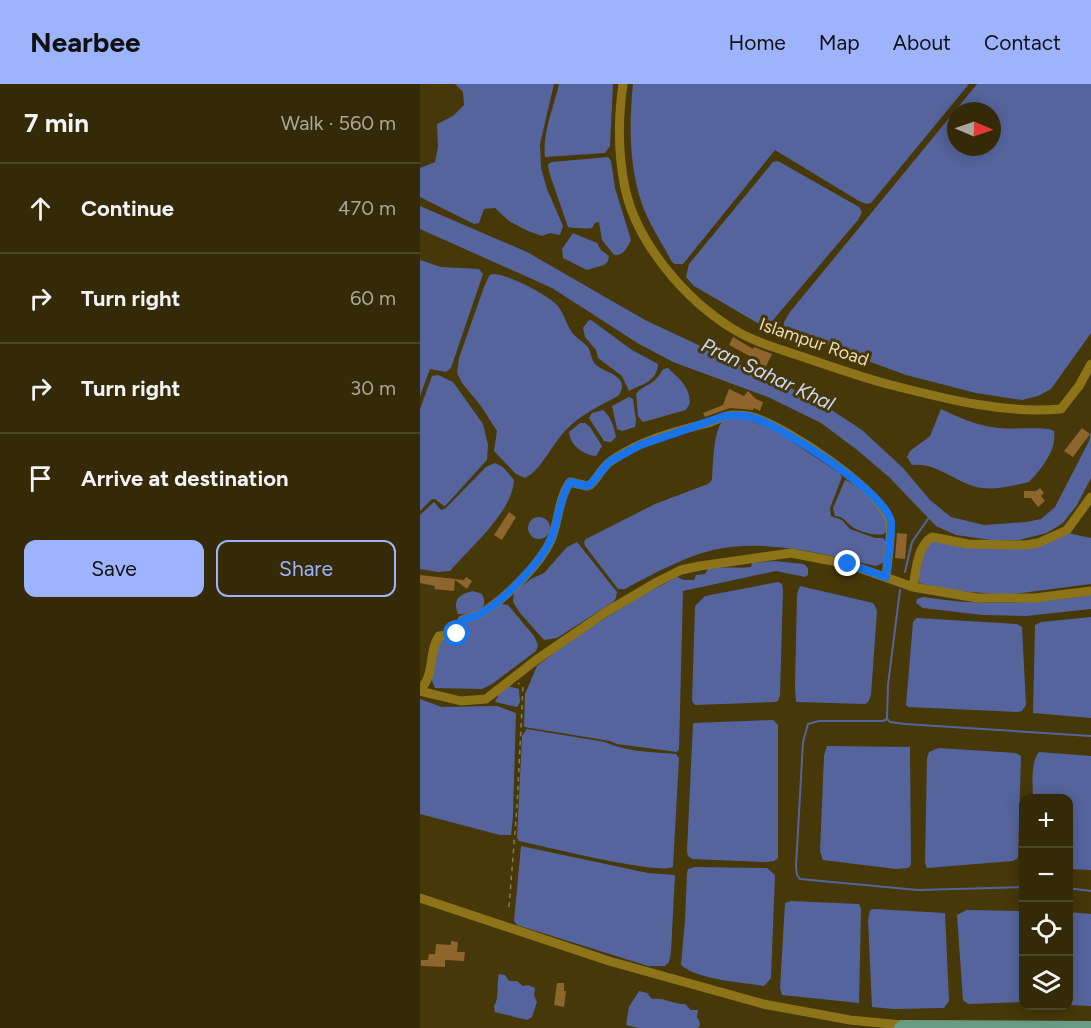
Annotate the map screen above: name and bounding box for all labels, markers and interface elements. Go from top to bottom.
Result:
text: Nearbee [30,25,140,59]
text: Home [729,30,786,55]
text: Map [819,30,860,55]
text: About [893,30,951,55]
text: Contact [984,30,1061,55]
north arrow [947,102,1001,156]
text: 7 min [24,107,89,139]
text: Walk · 560 m [281,111,396,135]
icon: ahead [24,192,57,225]
text: Continue [81,195,174,222]
text: 470 m [338,196,396,220]
icon: right [24,282,57,315]
text: Turn right [81,285,180,312]
text: 60 m [350,286,396,310]
street label: Islampur Road [756,313,872,371]
water label: Pran Sahar Khal [698,333,839,416]
icon: right [24,372,57,405]
text: Turn right [81,375,180,402]
text: 30 m [350,376,396,400]
icon: arrive [24,462,57,495]
text: Arrive at destination [81,465,289,492]
button: Save [24,540,204,597]
button: Share [216,540,396,597]
route end [834,550,860,576]
route start [443,620,469,646]
map controls [1019,794,1073,1010]
button: + [1019,794,1073,848]
button: − [1019,848,1073,902]
button: locate [1019,902,1073,956]
button: layers [1019,956,1073,1010]

